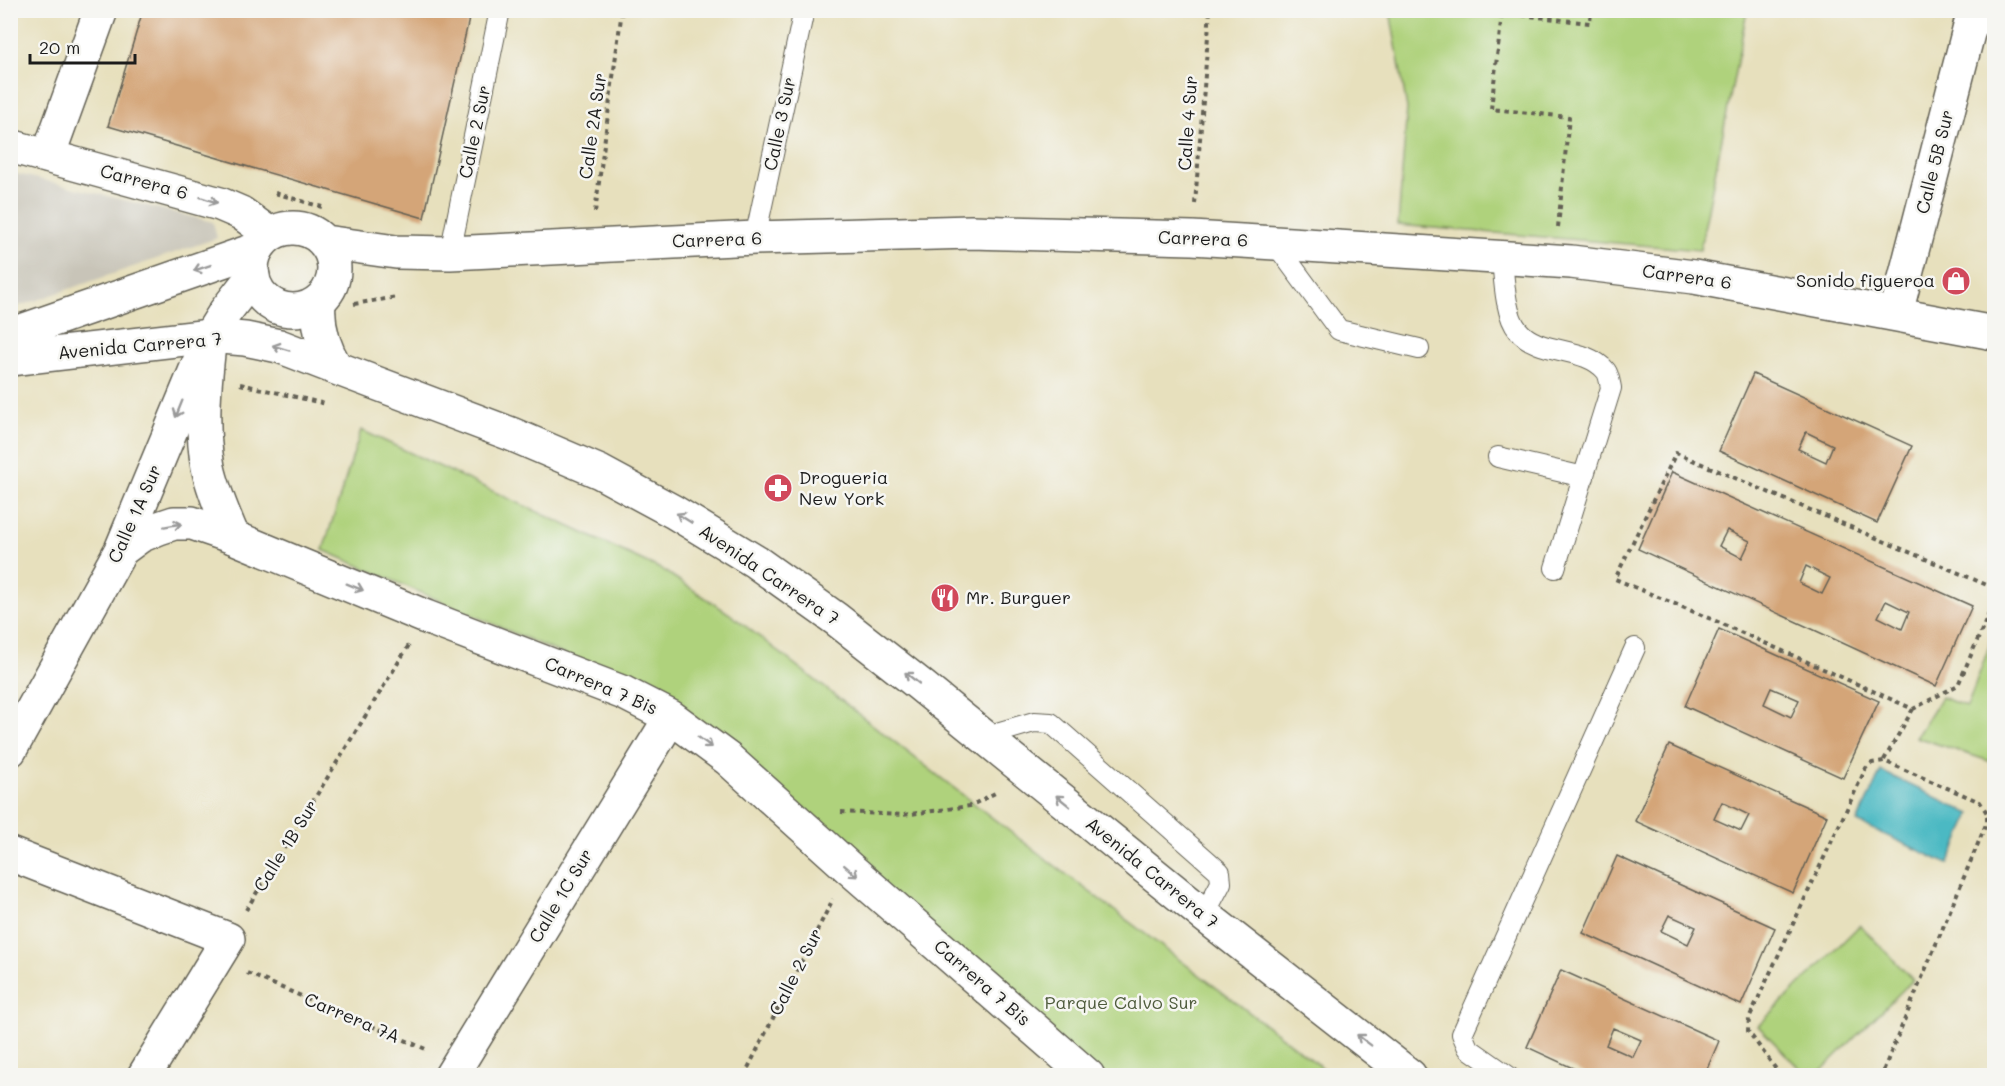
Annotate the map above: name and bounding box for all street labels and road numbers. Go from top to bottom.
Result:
street label: Calle 2A Sur [573,71,611,181]
street label: Calle 3 Sur [757,75,801,173]
street label: Calle 4 Sur [1172,75,1202,171]
street label: Calle 2 Sur [452,83,496,181]
street label: Calle 5B Sur [1910,107,1959,216]
street label: Carrera 6 [98,158,191,204]
street label: Carrera 6 [1158,224,1249,252]
street label: Carrera 6 [671,225,762,253]
street label: Carrera 6 [1641,258,1733,294]
street label: Avenida Carrera 7 [57,326,223,364]
street label: Calle 1A Sur [102,461,166,567]
street label: Avenida Carrera 7 [695,518,844,630]
street label: Carrera 7 Bis [541,650,662,720]
street label: Calle 1B Sur [247,795,323,896]
street label: Avenida Carrera 7 [1081,811,1224,933]
street label: Calle 1C Sur [523,844,598,947]
street label: Calle 2 Sur [763,924,827,1019]
street label: Carrera 7 Bis [929,934,1036,1031]
street label: Carrera 7A [301,986,404,1048]

